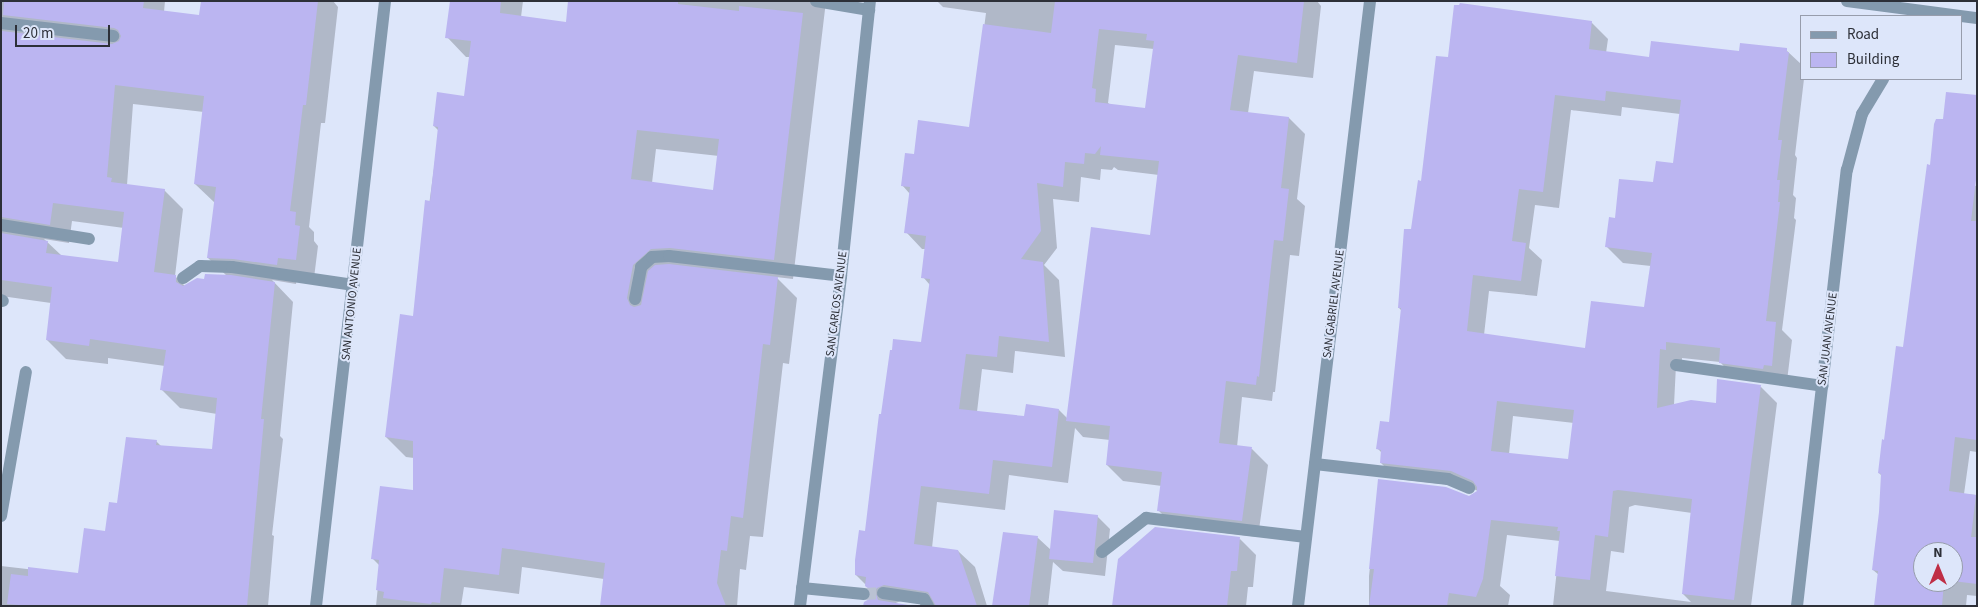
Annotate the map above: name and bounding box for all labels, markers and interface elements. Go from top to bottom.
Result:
scale bar [18,15,112,47]
legend [1800,15,1963,80]
text: 20 m [23,23,53,44]
text: Road [1847,24,1879,45]
text: Building [1847,49,1899,70]
street label: SAN ANTONIO AVENUE [339,247,365,361]
street label: SAN GABRIEL AVENUE [1320,249,1348,359]
street label: SAN CARLOS AVENUE [823,250,851,358]
street label: SAN JUAN AVENUE [1815,292,1841,386]
north arrow [1913,542,1963,592]
text: N [1933,543,1943,563]

